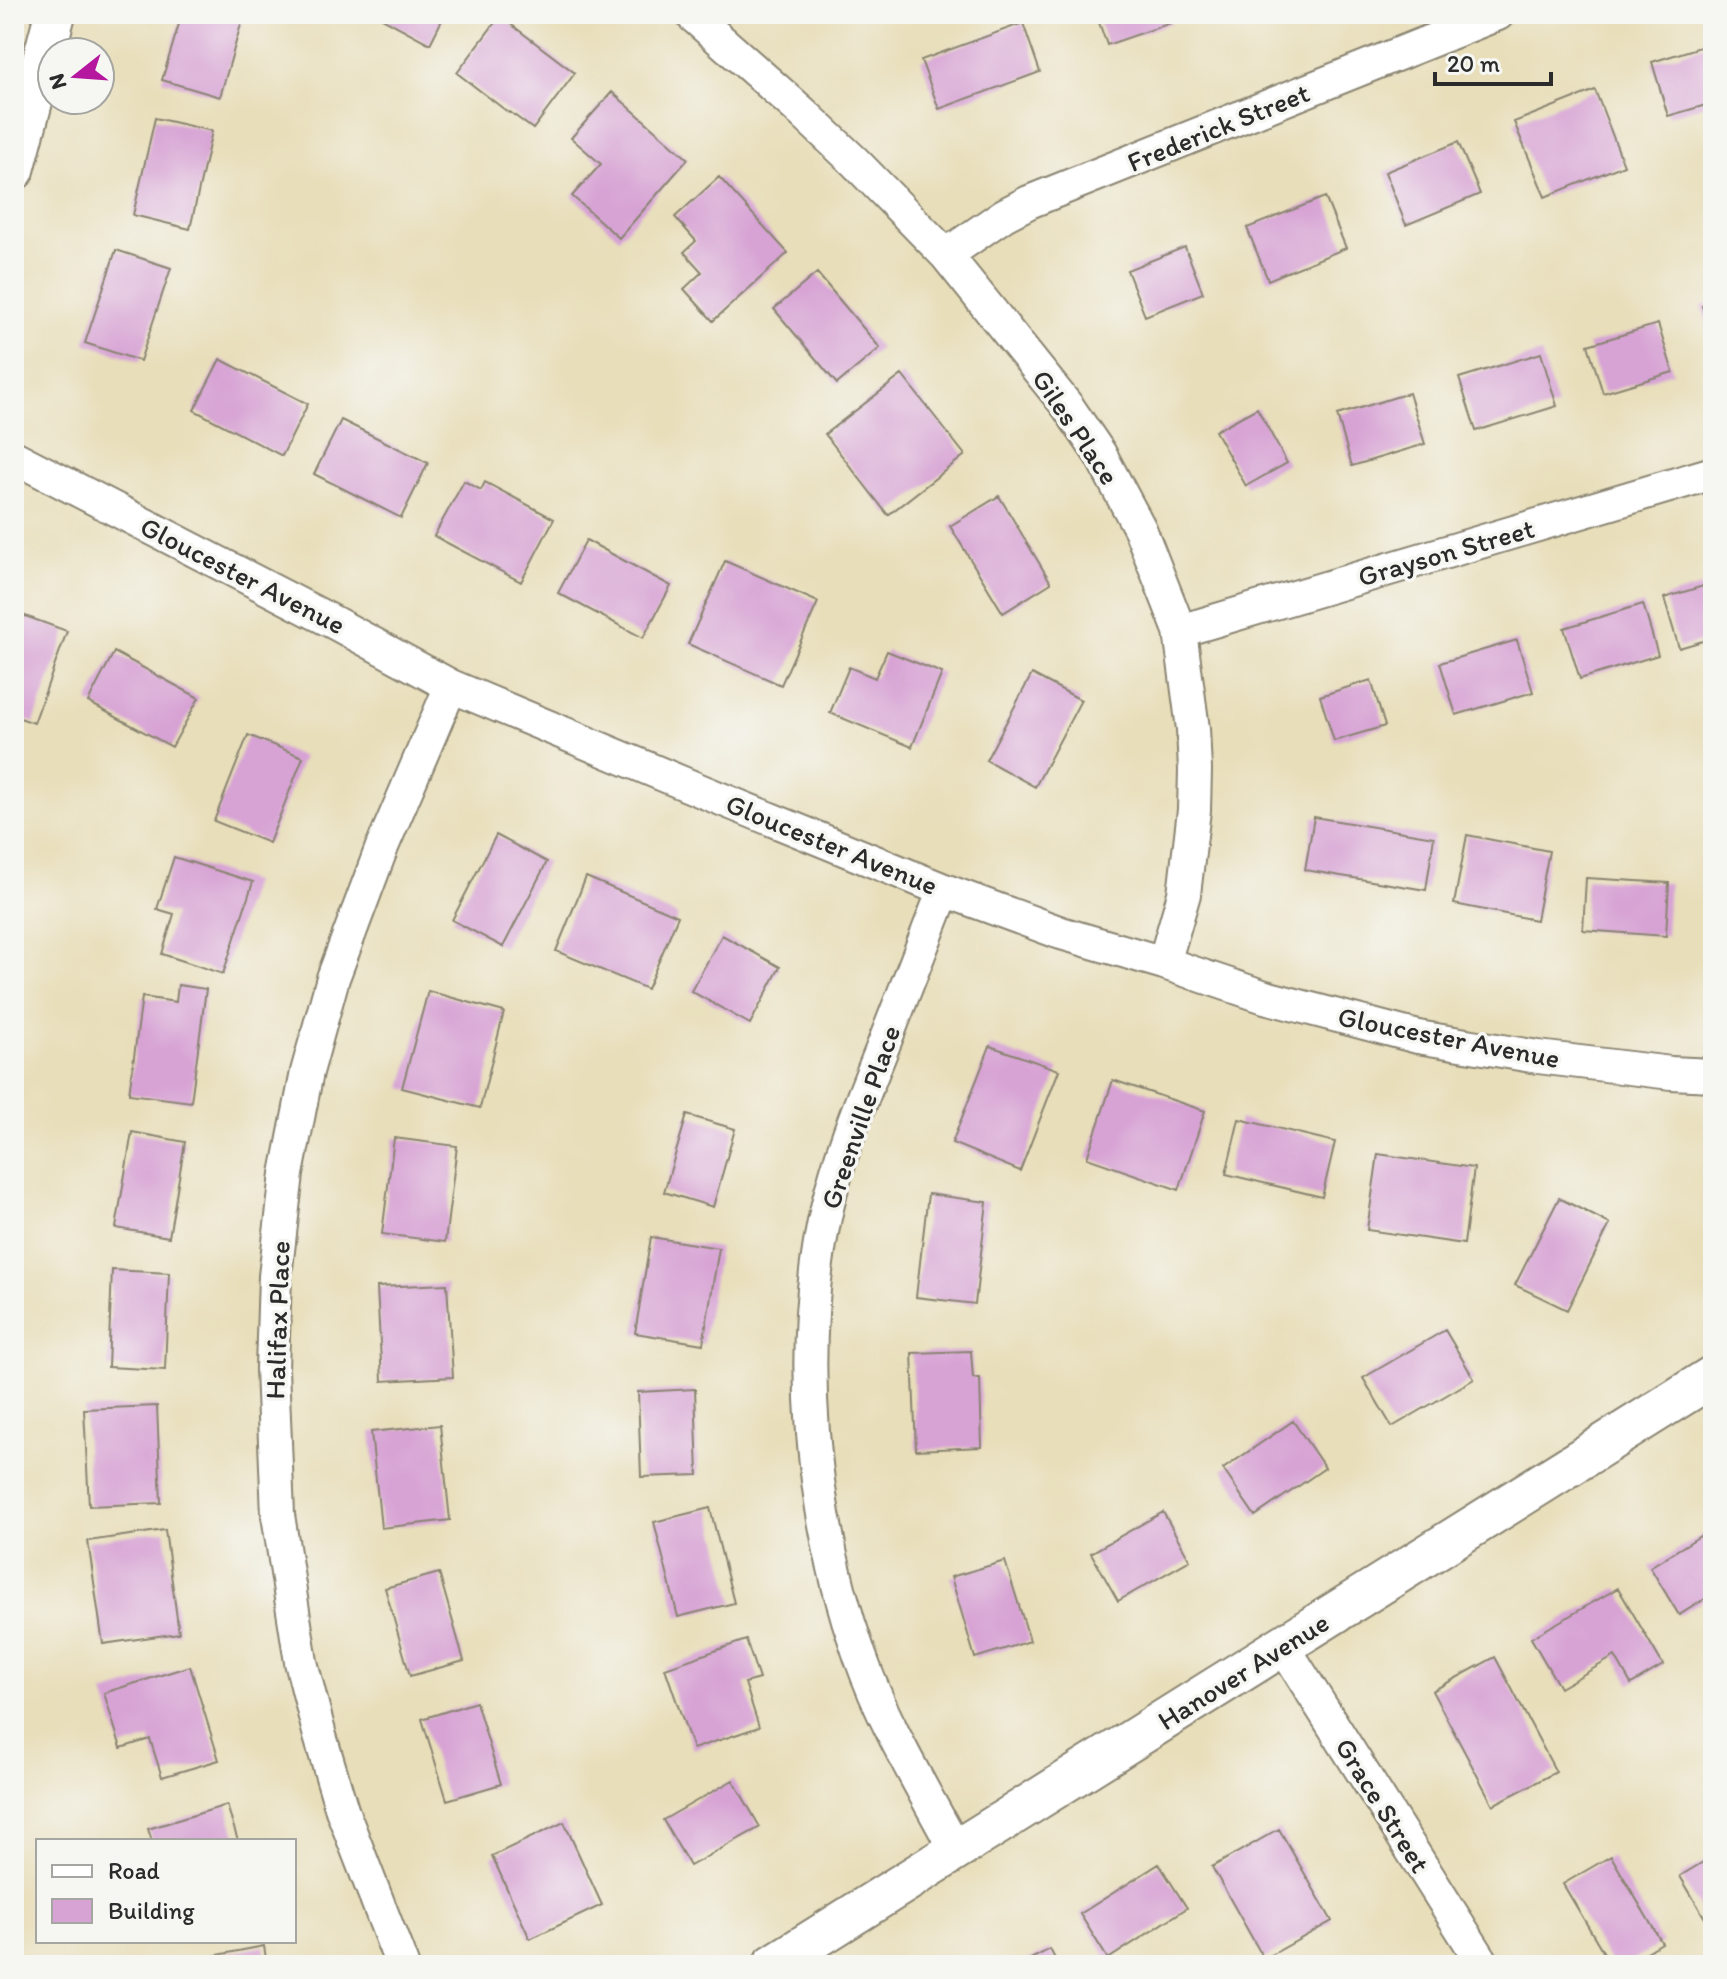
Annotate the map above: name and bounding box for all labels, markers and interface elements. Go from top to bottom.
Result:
north arrow [36,36,116,116]
scale bar [1435,36,1551,86]
text: 20 m [1447,49,1500,78]
text: N [42,71,72,93]
street label: Frederick Street [1122,75,1314,179]
street label: Giles Place [1025,363,1127,491]
street label: Gloucester Avenue [135,509,351,641]
street label: Grayson Street [1354,511,1538,593]
street label: Gloucester Avenue [721,786,943,902]
street label: Gloucester Avenue [1335,999,1563,1075]
street label: Greenville Place [813,1021,907,1213]
street label: Halifax Place [257,1240,297,1400]
street label: Hanover Avenue [1151,1605,1335,1737]
street label: Grace Street [1328,1732,1438,1878]
legend [36,1839,296,1943]
text: Road [108,1856,160,1885]
text: Building [108,1896,195,1925]

